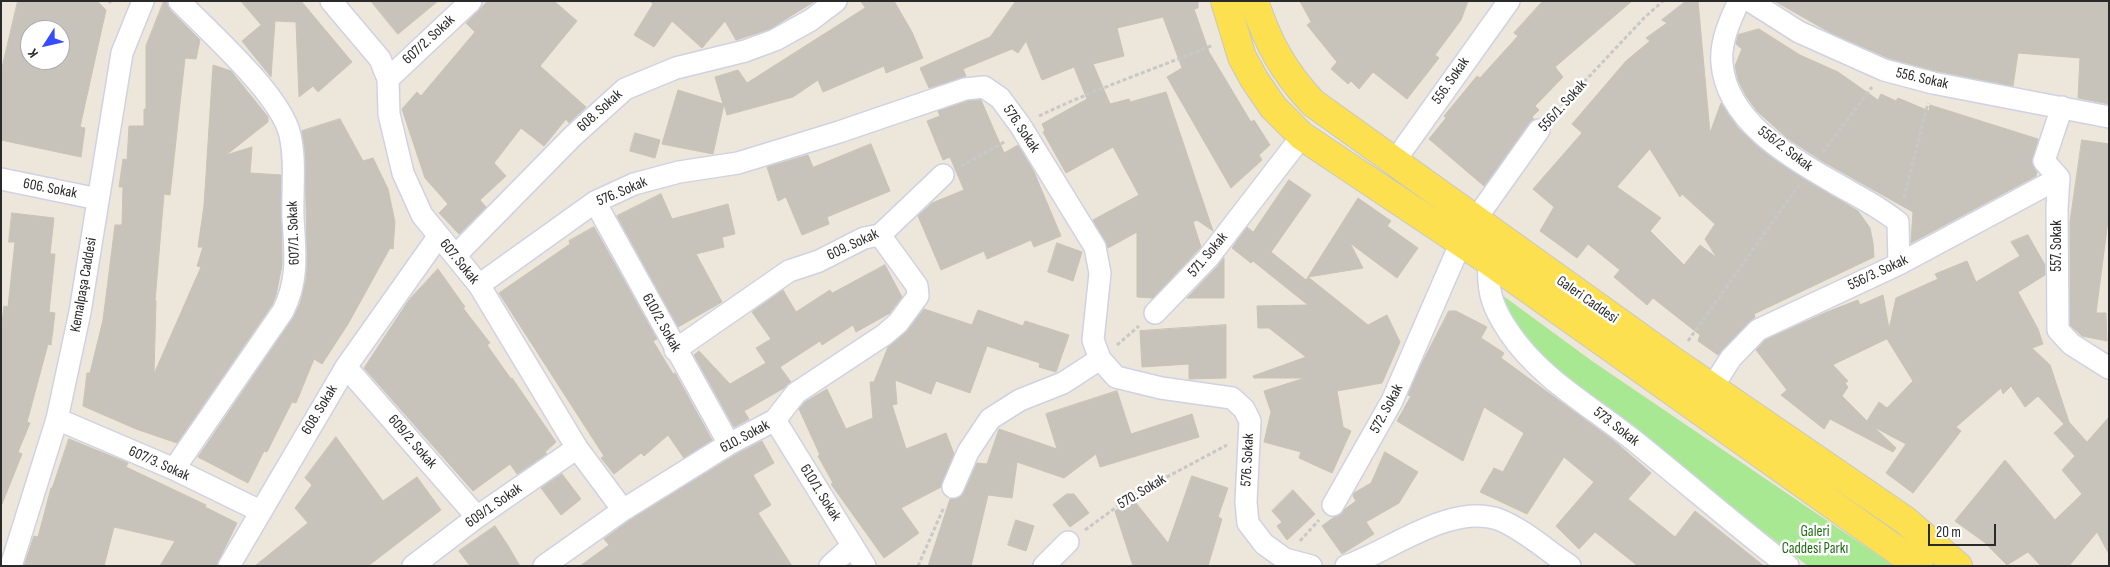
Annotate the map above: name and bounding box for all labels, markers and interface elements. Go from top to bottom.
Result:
street label: 607/2. Sokak [399,11,459,69]
north arrow [20,20,70,70]
text: K [24,46,42,61]
street label: 556. Sokak [1428,54,1474,108]
street label: 556. Sokak [1894,64,1950,94]
street label: 556/1. Sokak [1535,76,1591,136]
street label: 608. Sokak [574,86,626,136]
street label: 576. Sokak [999,102,1043,156]
street label: 556/2. Sokak [1754,122,1816,176]
street label: 576. Sokak [594,173,650,211]
street label: 606. Sokak [21,175,79,203]
street label: 607/1. Sokak [284,201,304,265]
street label: 557. Sokak [2048,220,2066,272]
street label: 609. Sokak [824,225,882,265]
street label: 571. Sokak [1184,229,1232,281]
street label: Kemalpaşa Caddesi [67,236,101,334]
street label: 607. Sokak [435,236,483,288]
street label: 556/3. Sokak [1845,251,1911,295]
street label: Galeri Caddesi [1553,272,1621,328]
street label: 610/2. Sokak [638,291,684,355]
street label: 572. Sokak [1367,381,1407,437]
street label: 608. Sokak [298,382,342,438]
street label: 573. Sokak [1589,403,1643,451]
street label: 609/2. Sokak [384,411,440,473]
street label: 610. Sokak [717,417,773,457]
street label: 576. Sokak [1238,433,1258,487]
street label: 607/3. Sokak [126,443,192,485]
street label: 610/1. Sokak [796,461,844,525]
street label: 570. Sokak [1115,471,1169,513]
street label: 609/1. Sokak [462,480,526,532]
scale bar [1930,514,1998,546]
park label: Galeri Caddesi Parkı [1782,523,1848,558]
text: 20 m [1936,523,1961,542]

